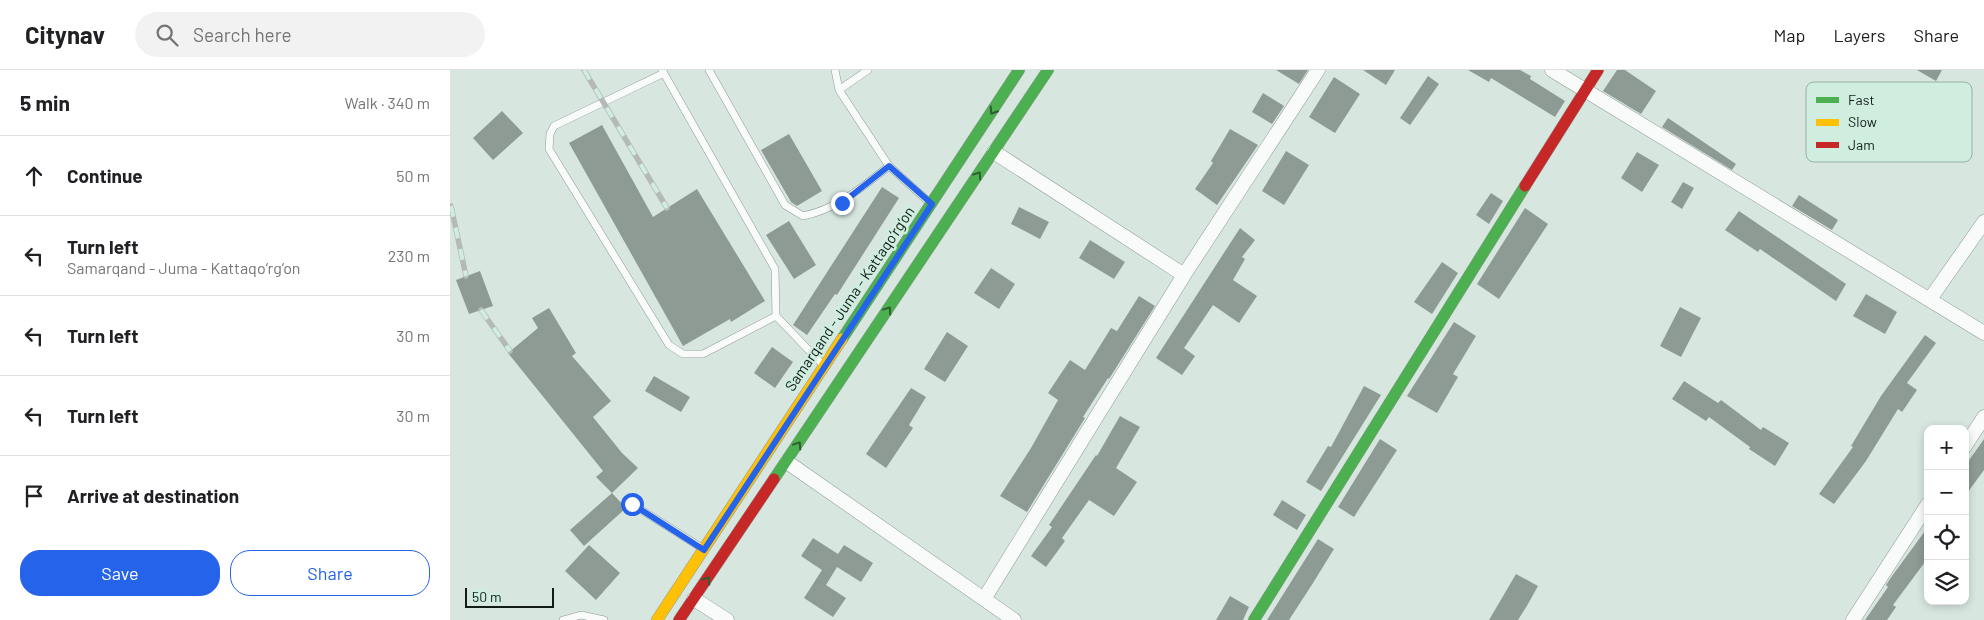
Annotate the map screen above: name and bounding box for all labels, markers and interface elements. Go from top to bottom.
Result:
search box [135,12,485,57]
text: Citynav [25,20,105,49]
icon: search [153,21,181,49]
text: Search here [193,23,292,46]
text: Map [1773,24,1805,46]
text: Layers [1833,24,1886,46]
text: Share [1914,24,1959,46]
legend [1806,82,1972,162]
text: 5 min [20,90,70,115]
text: Fast [1848,91,1874,108]
text: Walk · 340 m [345,93,430,112]
one-way arrow [989,105,999,114]
text: Slow [1848,113,1877,130]
text: Jam [1848,136,1875,153]
icon: ahead [20,162,48,190]
text: Continue [67,164,143,187]
text: 50 m [396,166,430,185]
one-way arrow [972,171,981,180]
route end [831,192,854,215]
street label: Samarqand - Juma - Kattaqo‘rg‘on [781,203,918,394]
text: Turn left [67,235,138,258]
icon: left [20,242,48,270]
text: 230 m [388,246,430,265]
text: Samarqand - Juma - Kattaqo‘rg‘on [67,258,301,277]
one-way arrow [882,306,891,316]
icon: left [20,322,48,350]
text: Turn left [67,324,138,347]
text: 30 m [396,326,430,345]
icon: left [20,402,48,430]
text: Turn left [67,404,138,427]
text: 30 m [396,406,430,425]
map controls [1924,425,1969,605]
button: + [1924,425,1969,470]
one-way arrow [792,442,801,451]
button: − [1924,470,1969,515]
icon: arrive [20,482,48,510]
text: Arrive at destination [67,484,239,507]
route start [621,493,644,516]
button: locate [1924,515,1969,560]
button: Save [20,550,220,596]
button: Share [230,550,430,596]
button: layers [1924,560,1969,605]
one-way arrow [701,576,710,585]
scale bar [465,585,554,608]
text: 50 m [472,588,501,605]

